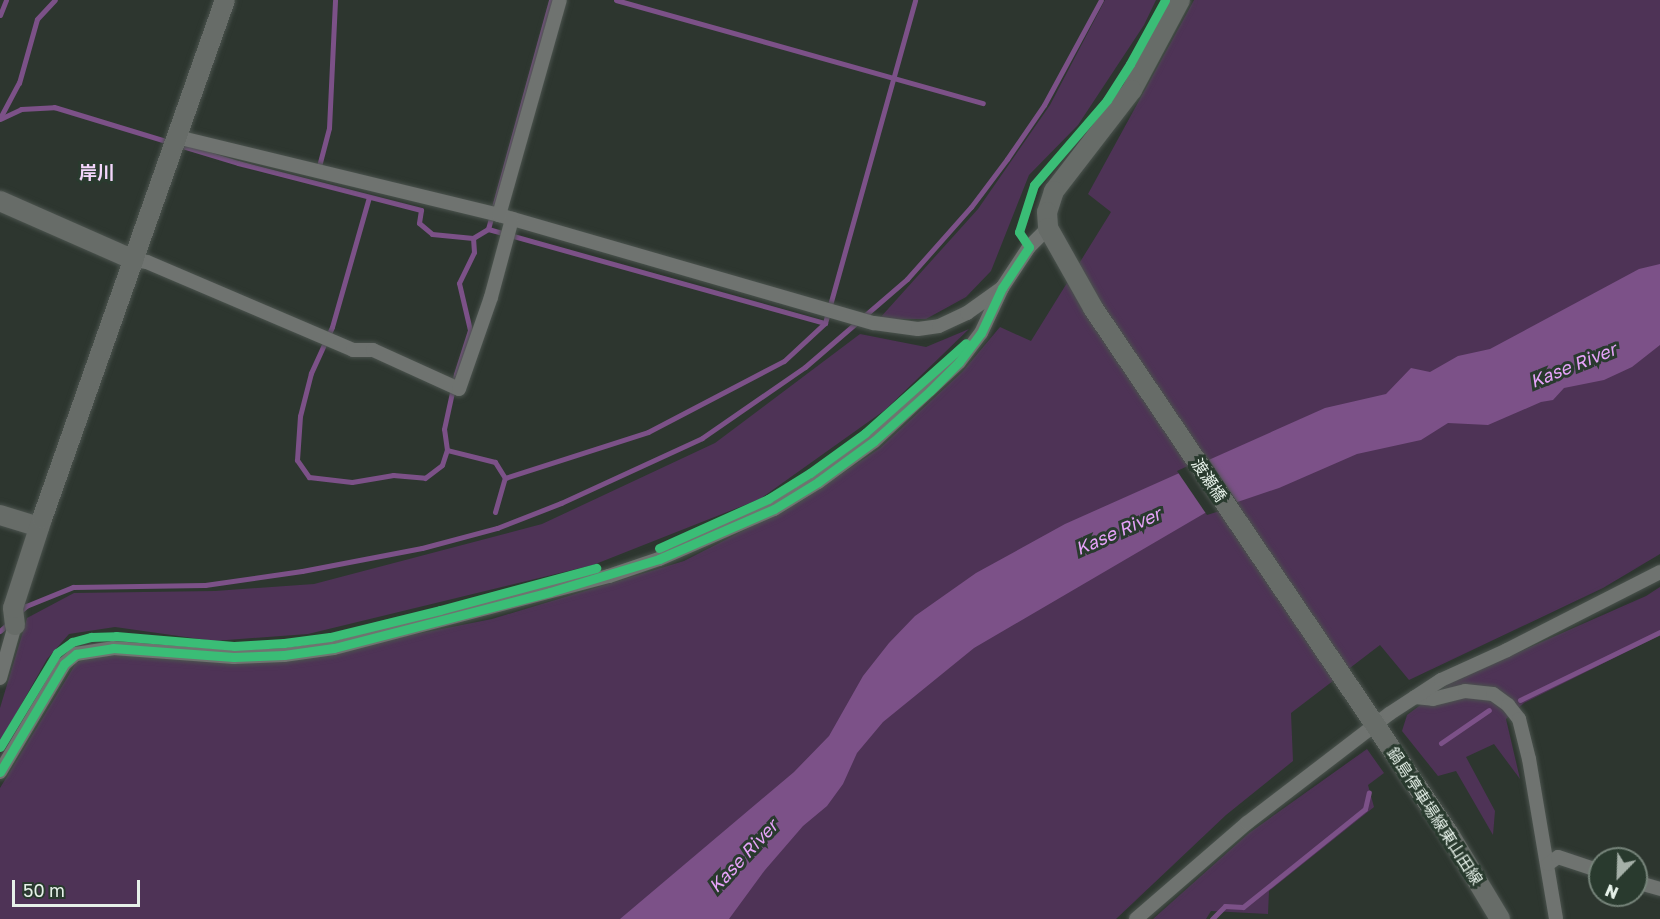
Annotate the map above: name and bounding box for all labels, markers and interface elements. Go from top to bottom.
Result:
district label: 岸川 [79,161,115,183]
water label: Kase River [1527,338,1619,392]
street label: 渡瀬橋 [1188,455,1230,505]
water label: Kase River [1072,503,1164,559]
street label: 鍋島停車場線東山田線 [1383,744,1487,888]
water label: Kase River [704,815,782,897]
north arrow [1588,847,1648,907]
scale bar [15,868,142,906]
text: 50 m [23,879,65,901]
text: N [1602,880,1621,903]

